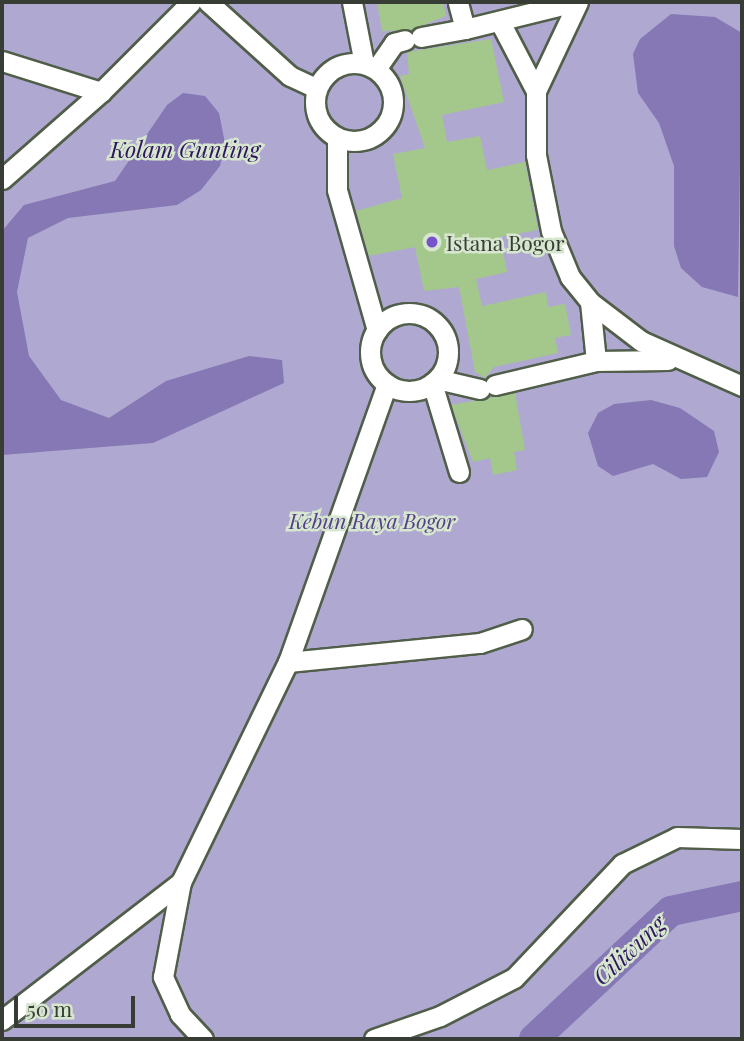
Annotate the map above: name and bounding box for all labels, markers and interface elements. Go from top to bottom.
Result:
water label: Kolam Gunting [110,135,260,163]
place label: Istana Bogor [446,229,565,255]
marker: Istana Bogor [424,234,440,250]
park label: Kebun Raya Bogor [289,507,455,533]
water label: Ciliwung [587,910,671,990]
scale bar [18,982,138,1026]
text: 50 m [27,994,72,1022]

